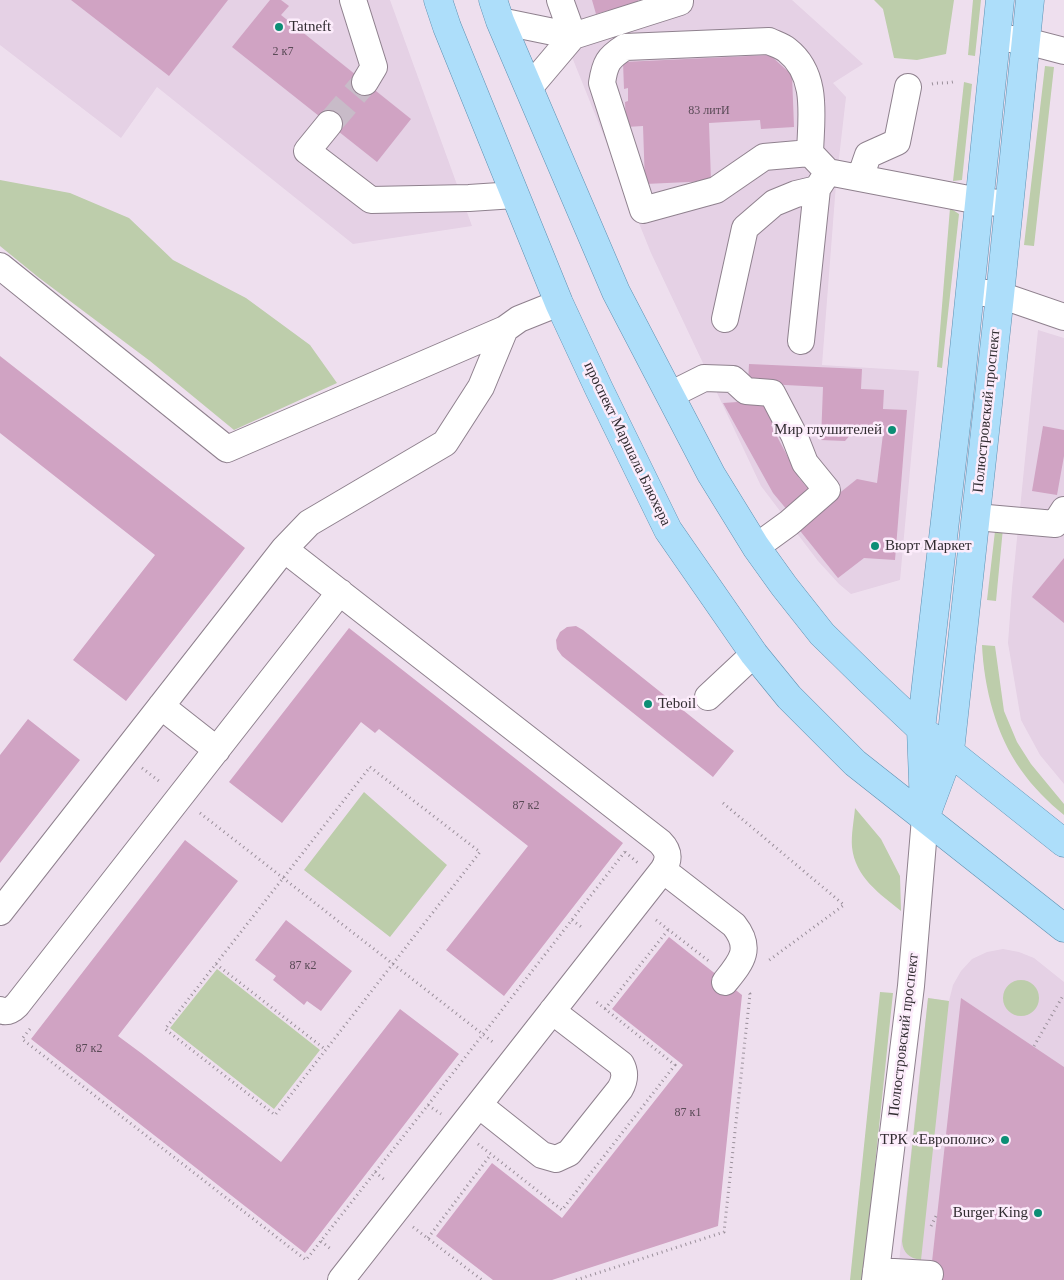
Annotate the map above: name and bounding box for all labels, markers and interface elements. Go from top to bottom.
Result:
place label: Tatneft [289,18,331,36]
marker: Tatneft [273,21,285,33]
house number: 2 к7 [273,45,293,59]
house number: 83 литИ [688,104,730,118]
street label: Полюстровский проспект [969,328,1005,494]
street label: проспект Маршала Блюхера [579,359,675,529]
place label: Мир глушителей [774,421,882,439]
marker: Мир глушителей [886,424,898,436]
place label: Вюрт Маркет [885,537,971,555]
marker: Вюрт Маркет [869,540,881,552]
place label: Teboil [658,695,696,713]
marker: Teboil [642,698,654,710]
house number: 87 к2 [513,799,539,813]
street label: Полюстровский проспект [885,952,923,1118]
house number: 87 к2 [290,959,316,973]
house number: 87 к2 [76,1042,102,1056]
house number: 87 к1 [675,1106,701,1120]
place label: ТРК «Европолис» [880,1131,995,1149]
marker: ТРК «Европолис» [999,1134,1011,1146]
place label: Burger King [953,1204,1028,1222]
marker: Burger King [1032,1207,1044,1219]

